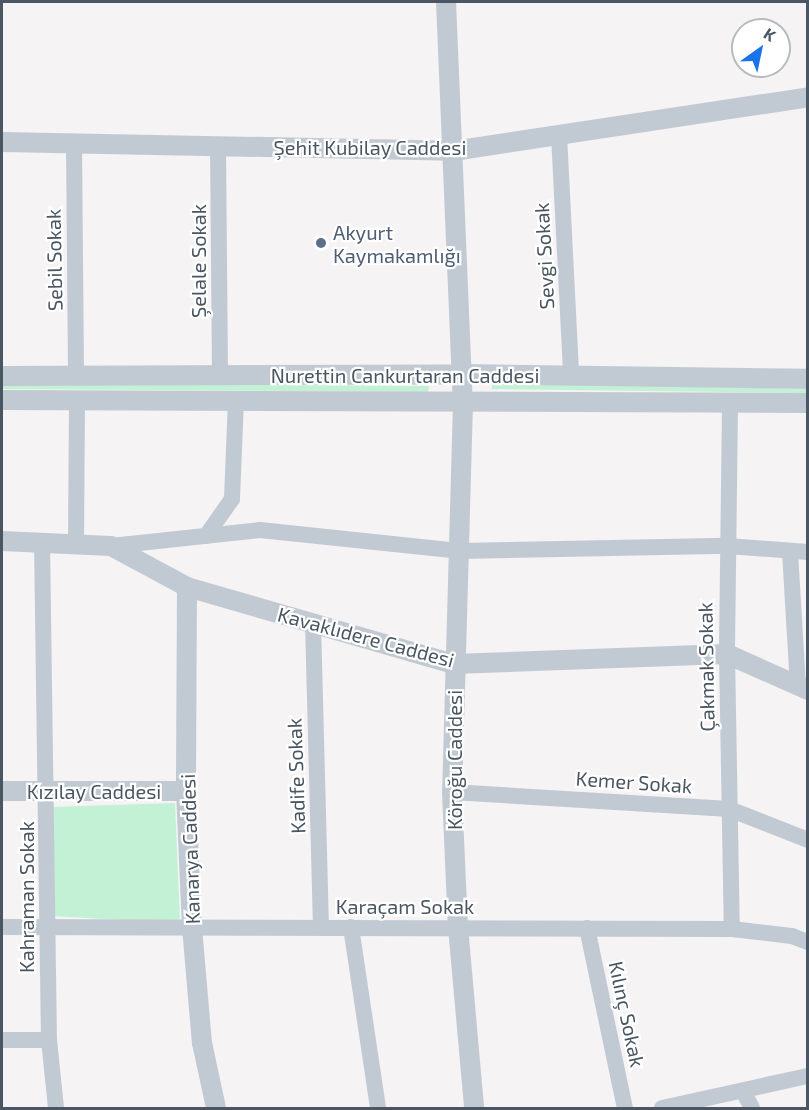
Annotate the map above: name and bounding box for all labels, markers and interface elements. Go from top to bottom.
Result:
north arrow [731,18,791,78]
text: K [761,23,779,45]
street label: Şehit Kubilay Caddesi [273,135,467,159]
street label: Sevgi Sokak [529,202,559,310]
street label: Şelale Sokak [186,204,210,318]
street label: Sebil Sokak [41,208,67,312]
place label: Akyurt Kaymakamlığı [333,220,461,267]
marker: Akyurt Kaymakamlığı [314,236,328,250]
street label: Nurettin Cankurtaran Caddesi [271,363,539,387]
street label: Kavaklıdere Caddesi [275,602,457,672]
street label: Çakmak Sokak [693,602,719,732]
street label: Köroğu Caddesi [442,690,466,830]
street label: Kadife Sokak [282,718,310,834]
street label: Kemer Sokak [575,766,693,798]
street label: Kanarya Caddesi [175,773,205,925]
street label: Kızılay Caddesi [26,779,162,803]
street label: Kahraman Sokak [14,821,38,973]
street label: Karaçam Sokak [336,894,474,918]
street label: Kılınç Sokak [604,959,650,1069]

